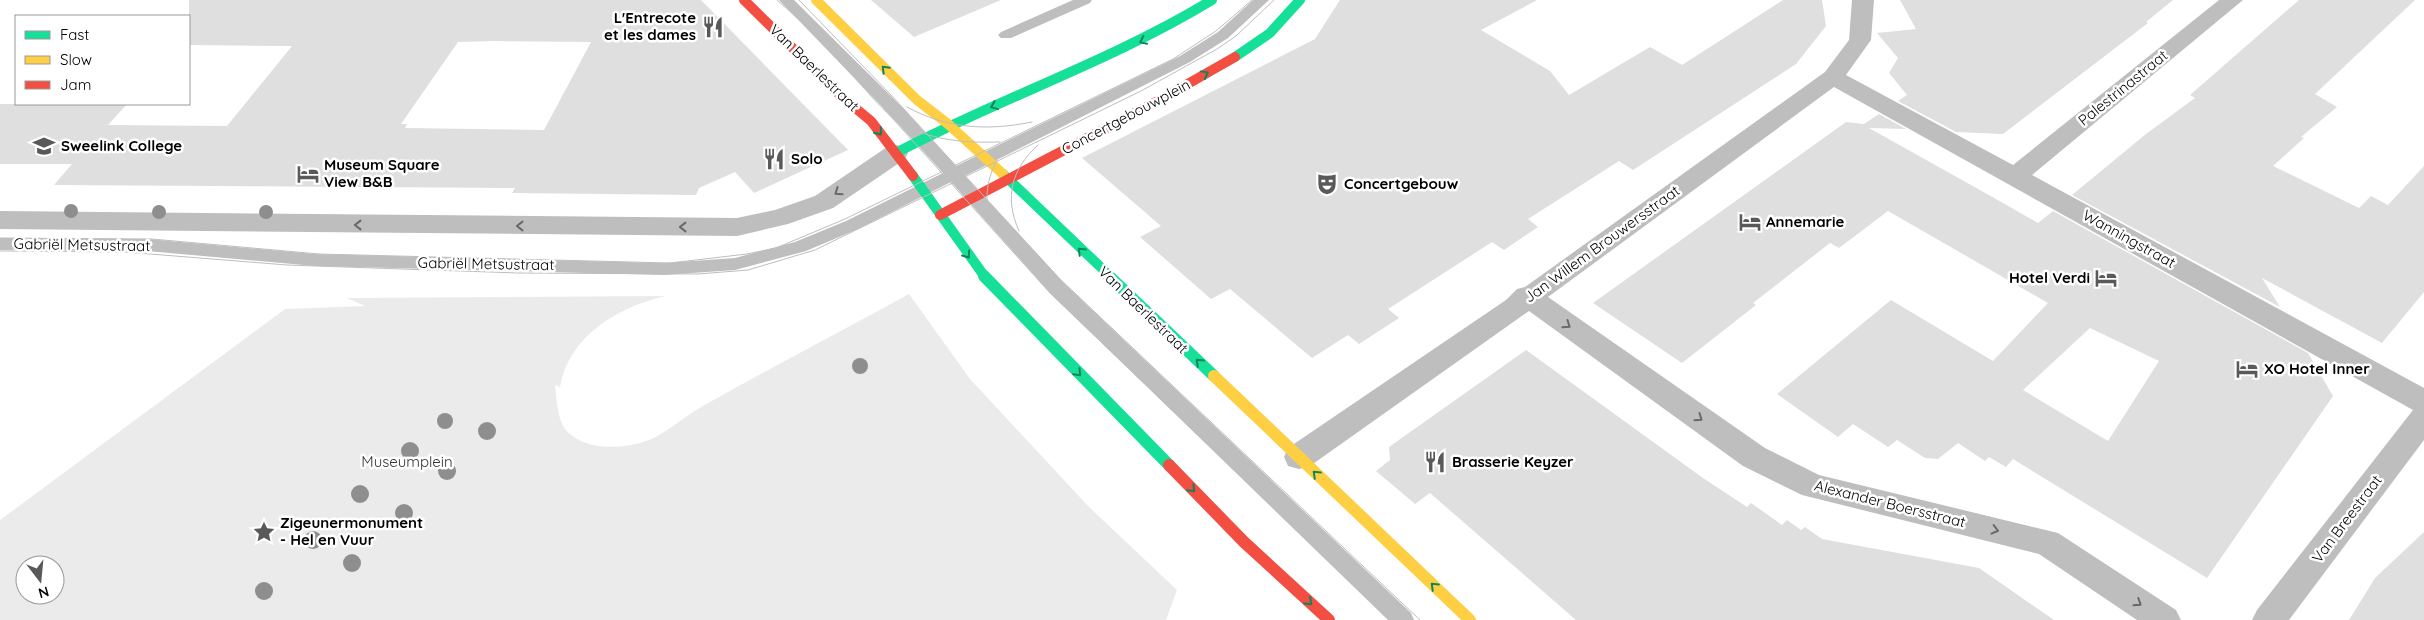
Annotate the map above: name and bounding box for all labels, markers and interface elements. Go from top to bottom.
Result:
place label: L'Entrecote et les dames [604,8,696,44]
restaurant icon: L'Entrecote et les dames [700,14,726,40]
legend [15,15,190,105]
street label: Van Baerlestraat [765,20,863,115]
text: Fast [60,25,89,44]
one-way arrow [1139,35,1148,45]
street label: Palestrinastraat [2074,46,2171,130]
text: Slow [60,50,92,69]
one-way arrow [882,65,891,74]
one-way arrow [1200,71,1209,81]
text: Jam [60,75,91,94]
street label: Concertgebouwplein [1058,75,1193,158]
one-way arrow [990,99,999,110]
one-way arrow [874,126,882,135]
school or university icon: Sweelink College [31,133,57,159]
place label: Sweelink College [61,136,182,155]
restaurant icon: Solo [761,146,787,172]
place label: Solo [791,149,823,168]
place label: Museum Square View B&B [324,155,440,191]
hotel icon: Museum Square View B&B [295,161,321,187]
theatre icon: Concertgebouw [1314,171,1340,197]
place label: Concertgebouw [1344,174,1459,193]
street label: Jan Willem Brouwersstraat [1520,181,1683,306]
one-way arrow [834,186,844,195]
street label: Wanningstraat [2080,205,2179,272]
hotel icon: Annemarie [1737,209,1763,235]
place label: Annemarie [1766,212,1845,231]
one-way arrow [354,220,362,230]
one-way arrow [516,221,524,231]
one-way arrow [679,222,686,232]
street label: Gabriël Metsustraat [13,234,151,255]
one-way arrow [1078,247,1087,256]
one-way arrow [961,249,970,259]
street label: Gabriël Metsustraat [417,253,555,274]
street label: Van Baerlestraat [1094,262,1192,357]
hotel icon: Hotel Verdi [2093,265,2119,291]
place label: Hotel Verdi [2009,268,2090,287]
one-way arrow [1561,318,1570,328]
hotel icon: XO Hotel Inner [2234,356,2260,382]
one-way arrow [1195,359,1204,368]
place label: XO Hotel Inner [2264,359,2370,378]
one-way arrow [1073,367,1082,376]
one-way arrow [1693,412,1703,421]
restaurant icon: Brasserie Keyzer [1422,449,1448,475]
park label: Museumplein [361,452,453,471]
place label: Brasserie Keyzer [1452,452,1574,471]
one-way arrow [1313,471,1322,480]
street label: Van Breestraat [2307,471,2386,566]
street label: Alexander Boersstraat [1813,476,1968,531]
one-way arrow [1186,483,1195,492]
place label: Zigeunermonument - Hel en Vuur [280,513,423,549]
place icon: Zigeunermonument - Hel en Vuur [251,519,277,545]
one-way arrow [1991,524,2000,535]
north arrow [15,555,65,605]
text: N [36,582,51,603]
one-way arrow [1431,583,1440,592]
one-way arrow [1304,596,1313,605]
one-way arrow [2132,597,2142,606]

